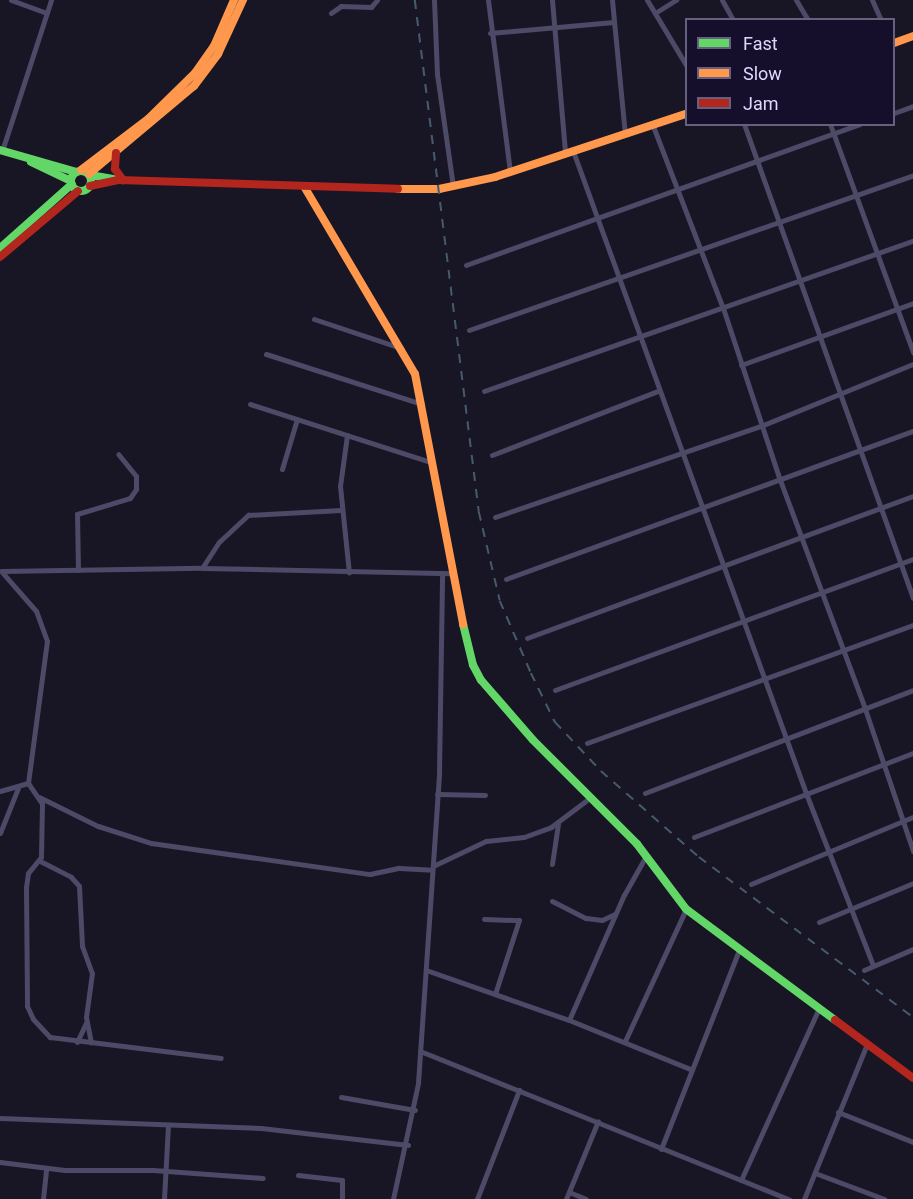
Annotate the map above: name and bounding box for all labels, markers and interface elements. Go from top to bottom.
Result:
legend [685,18,895,126]
text: Fast [743,33,778,54]
text: Slow [743,63,782,84]
text: Jam [743,93,779,114]

